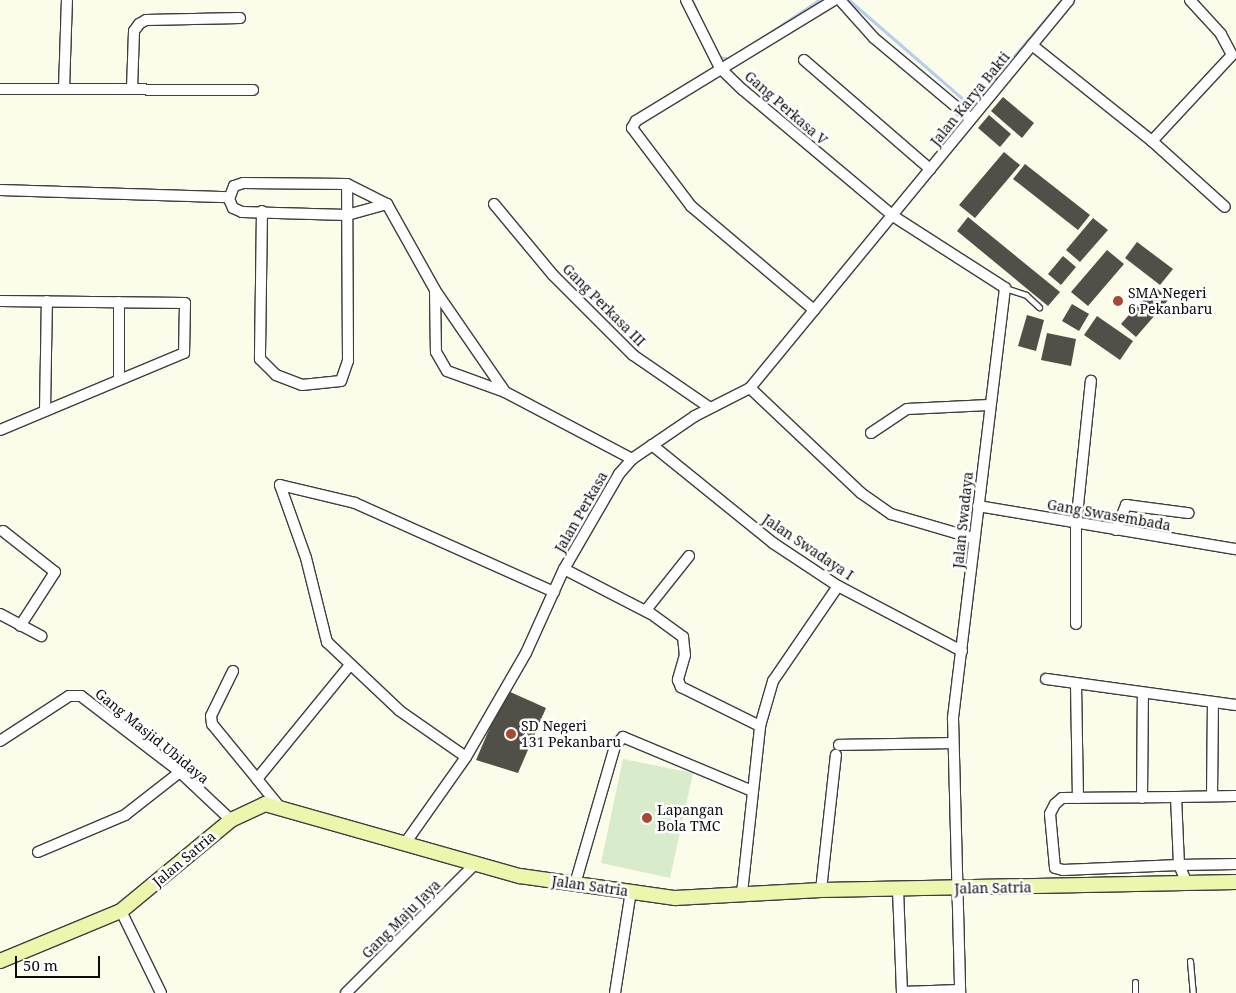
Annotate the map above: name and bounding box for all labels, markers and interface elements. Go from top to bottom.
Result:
street label: Jalan Karya Bakti [927,49,1013,149]
street label: Gang Perkasa V [741,68,831,148]
street label: Gang Perkasa III [559,260,649,350]
place label: SMA Negeri 6 Pekanbaru [1128,285,1212,318]
marker: SMA Negeri 6 Pekanbaru [1112,295,1124,307]
street label: Jalan Perkasa [551,469,611,555]
street label: Jalan Swadaya [950,471,976,569]
street label: Gang Swasembada [1046,496,1172,534]
street label: Jalan Swadaya I [759,510,857,584]
street label: Gang Masjid Ubidaya [92,685,212,787]
place label: SD Negeri 131 Pekanbaru [521,718,621,750]
marker: SD Negeri 131 Pekanbaru [505,728,517,740]
place label: Lapangan Bola TMC [657,802,724,834]
marker: Lapangan Bola TMC [641,812,653,824]
street label: Jalan Satria [149,828,219,890]
street label: Jalan Satria [551,872,629,900]
street label: Gang Maju Jaya [358,876,444,962]
street label: Jalan Satria [954,879,1032,897]
scale bar [18,946,102,978]
text: 50 m [23,955,58,975]

